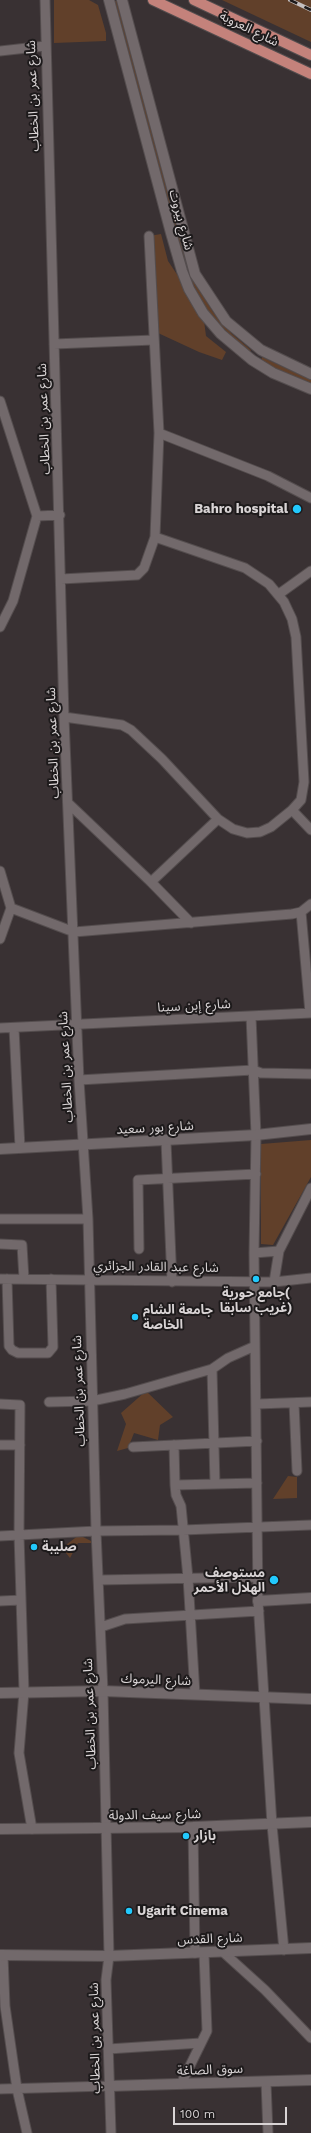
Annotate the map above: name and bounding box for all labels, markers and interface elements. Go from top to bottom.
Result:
street label: شارع العروبة [217,8,281,50]
street label: شارع عمر بن الخطاب [23,40,43,152]
street label: شارع بيروت [165,188,197,252]
street label: شارع عمر بن الخطاب [34,363,54,475]
place label: Bahro hospital [194,501,288,517]
marker: Bahro hospital [291,503,303,515]
street label: شارع عمر بن الخطاب [43,687,63,799]
street label: شارع إبن سينا [157,996,231,1016]
street label: شارع عمر بن الخطاب [55,1011,77,1123]
street label: شارع بور سعيد [116,1118,194,1138]
street label: شارع عبد القادر الجزائري [93,1258,219,1276]
marker: جامع حورية( غريب سابقا) [251,1274,261,1284]
place label: جامع حورية( غريب سابقا) [220,1285,292,1316]
place label: جامعة الشام الخاصة [143,1302,213,1333]
marker: جامعة الشام الخاصة [130,1312,140,1322]
street label: شارع عمر بن الخطاب [69,1335,89,1447]
place label: صليبة [42,1539,77,1555]
marker: صليبة [29,1542,39,1552]
place label: مستوصف الهلال الأحمر [194,1565,265,1596]
marker: مستوصف الهلال الأحمر [268,1574,280,1586]
street label: شارع عمر بن الخطاب [80,1658,100,1770]
street label: شارع اليرموك [121,1671,191,1689]
street label: شارع سيف الدولة [109,1806,201,1824]
place label: بازار [194,1828,216,1844]
marker: بازار [181,1831,191,1841]
place label: Ugarit Cinema [137,1903,228,1919]
marker: Ugarit Cinema [124,1906,134,1916]
street label: شارع القدس [177,1930,243,1948]
street label: شارع عمر بن الخطاب [86,1982,104,2094]
street label: سوق الصاغة [177,2061,243,2079]
scale bar [175,2099,289,2125]
text: 100 m [180,2107,215,2121]

